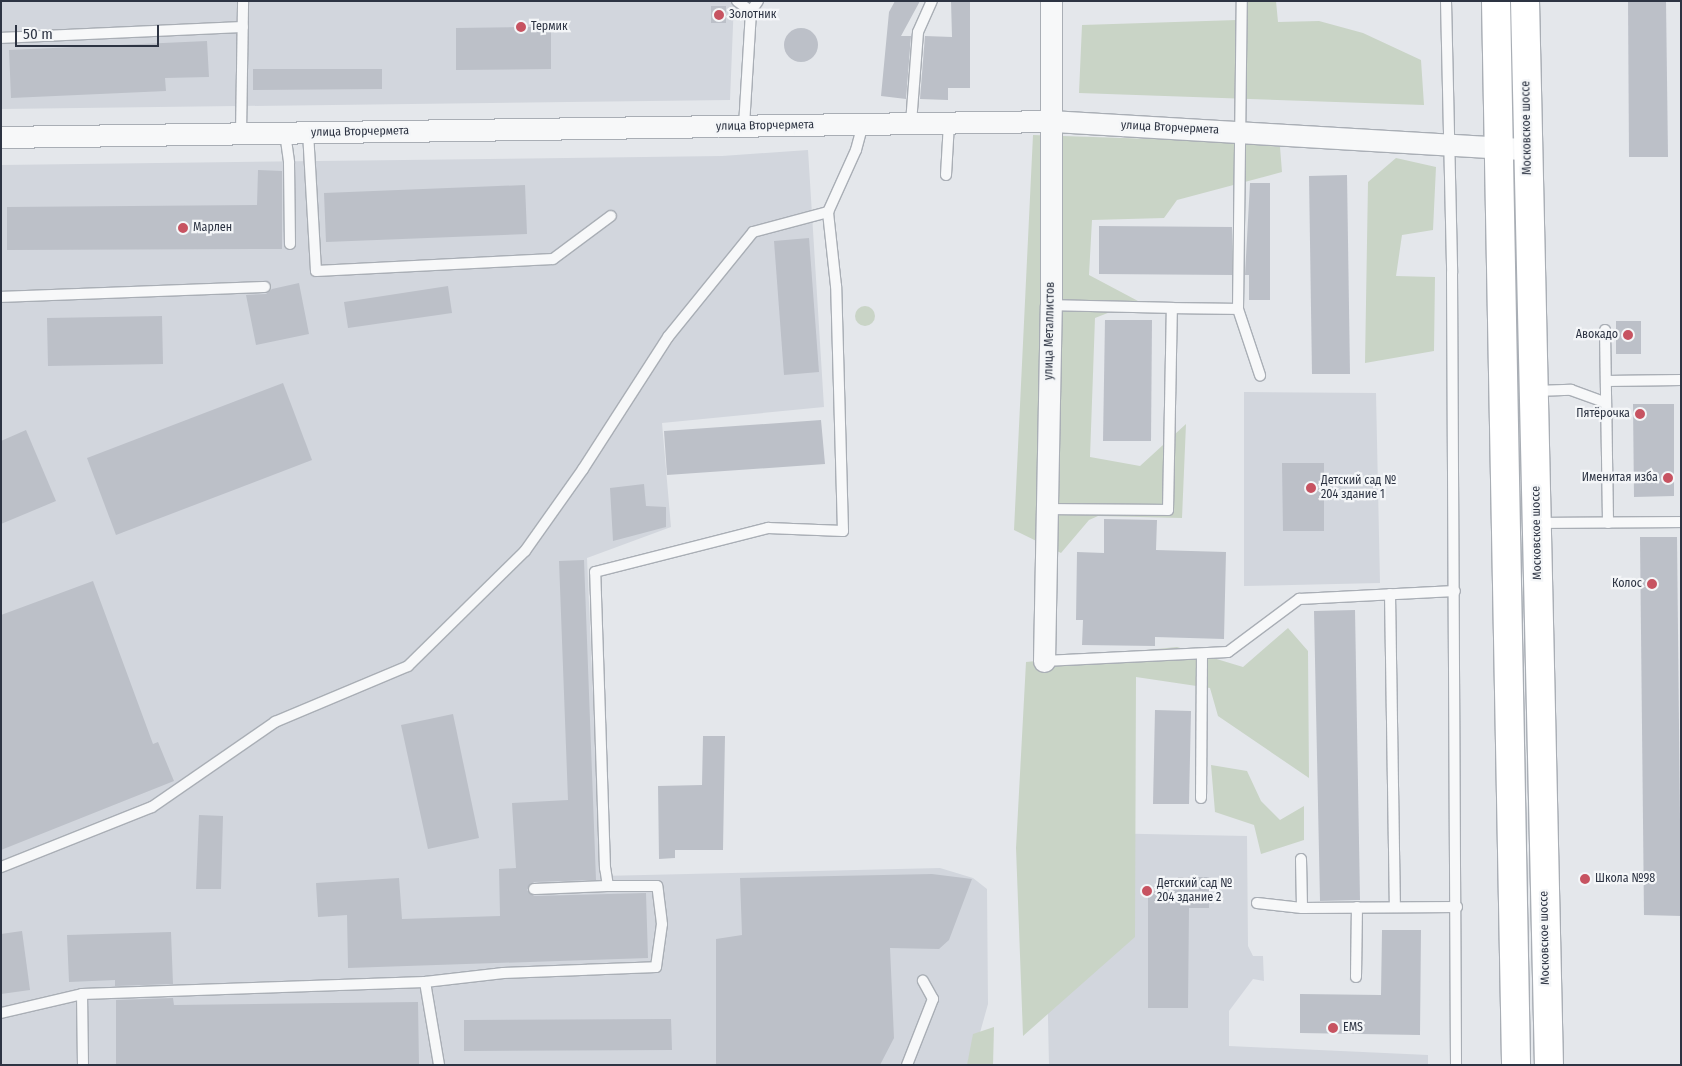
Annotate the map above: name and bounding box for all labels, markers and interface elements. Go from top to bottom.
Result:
place label: Золотник [729,8,776,22]
marker: Золотник [713,9,725,21]
scale bar [18,15,161,47]
place label: Термик [531,20,568,34]
marker: Термик [515,21,527,33]
text: 50 m [23,25,53,43]
street label: Московское шоссе [1519,81,1535,175]
street label: улица Вторчермета [716,118,814,134]
street label: улица Вторчермета [1121,118,1219,138]
street label: улица Вторчермета [311,124,409,140]
place label: Марлен [193,221,232,235]
marker: Марлен [177,222,189,234]
street label: улица Металлистов [1042,282,1058,380]
place label: Авокадо [1576,328,1618,342]
marker: Авокадо [1622,329,1634,341]
place label: Пятёрочка [1576,407,1630,421]
marker: Пятёрочка [1634,408,1646,420]
place label: Именитая изба [1582,471,1658,485]
marker: Именитая изба [1662,472,1674,484]
place label: Детский сад № 204 здание 1 [1321,474,1396,502]
marker: Детский сад № 204 здание 1 [1305,482,1317,494]
street label: Московское шоссе [1529,486,1545,580]
place label: Колос [1612,577,1642,591]
marker: Колос [1646,578,1658,590]
place label: Школа №98 [1595,872,1655,886]
marker: Школа №98 [1579,873,1591,885]
place label: Детский сад № 204 здание 2 [1157,877,1232,905]
marker: Детский сад № 204 здание 2 [1141,885,1153,897]
street label: Московское шоссе [1537,891,1553,985]
place label: EMS [1343,1021,1363,1035]
marker: EMS [1327,1022,1339,1034]

